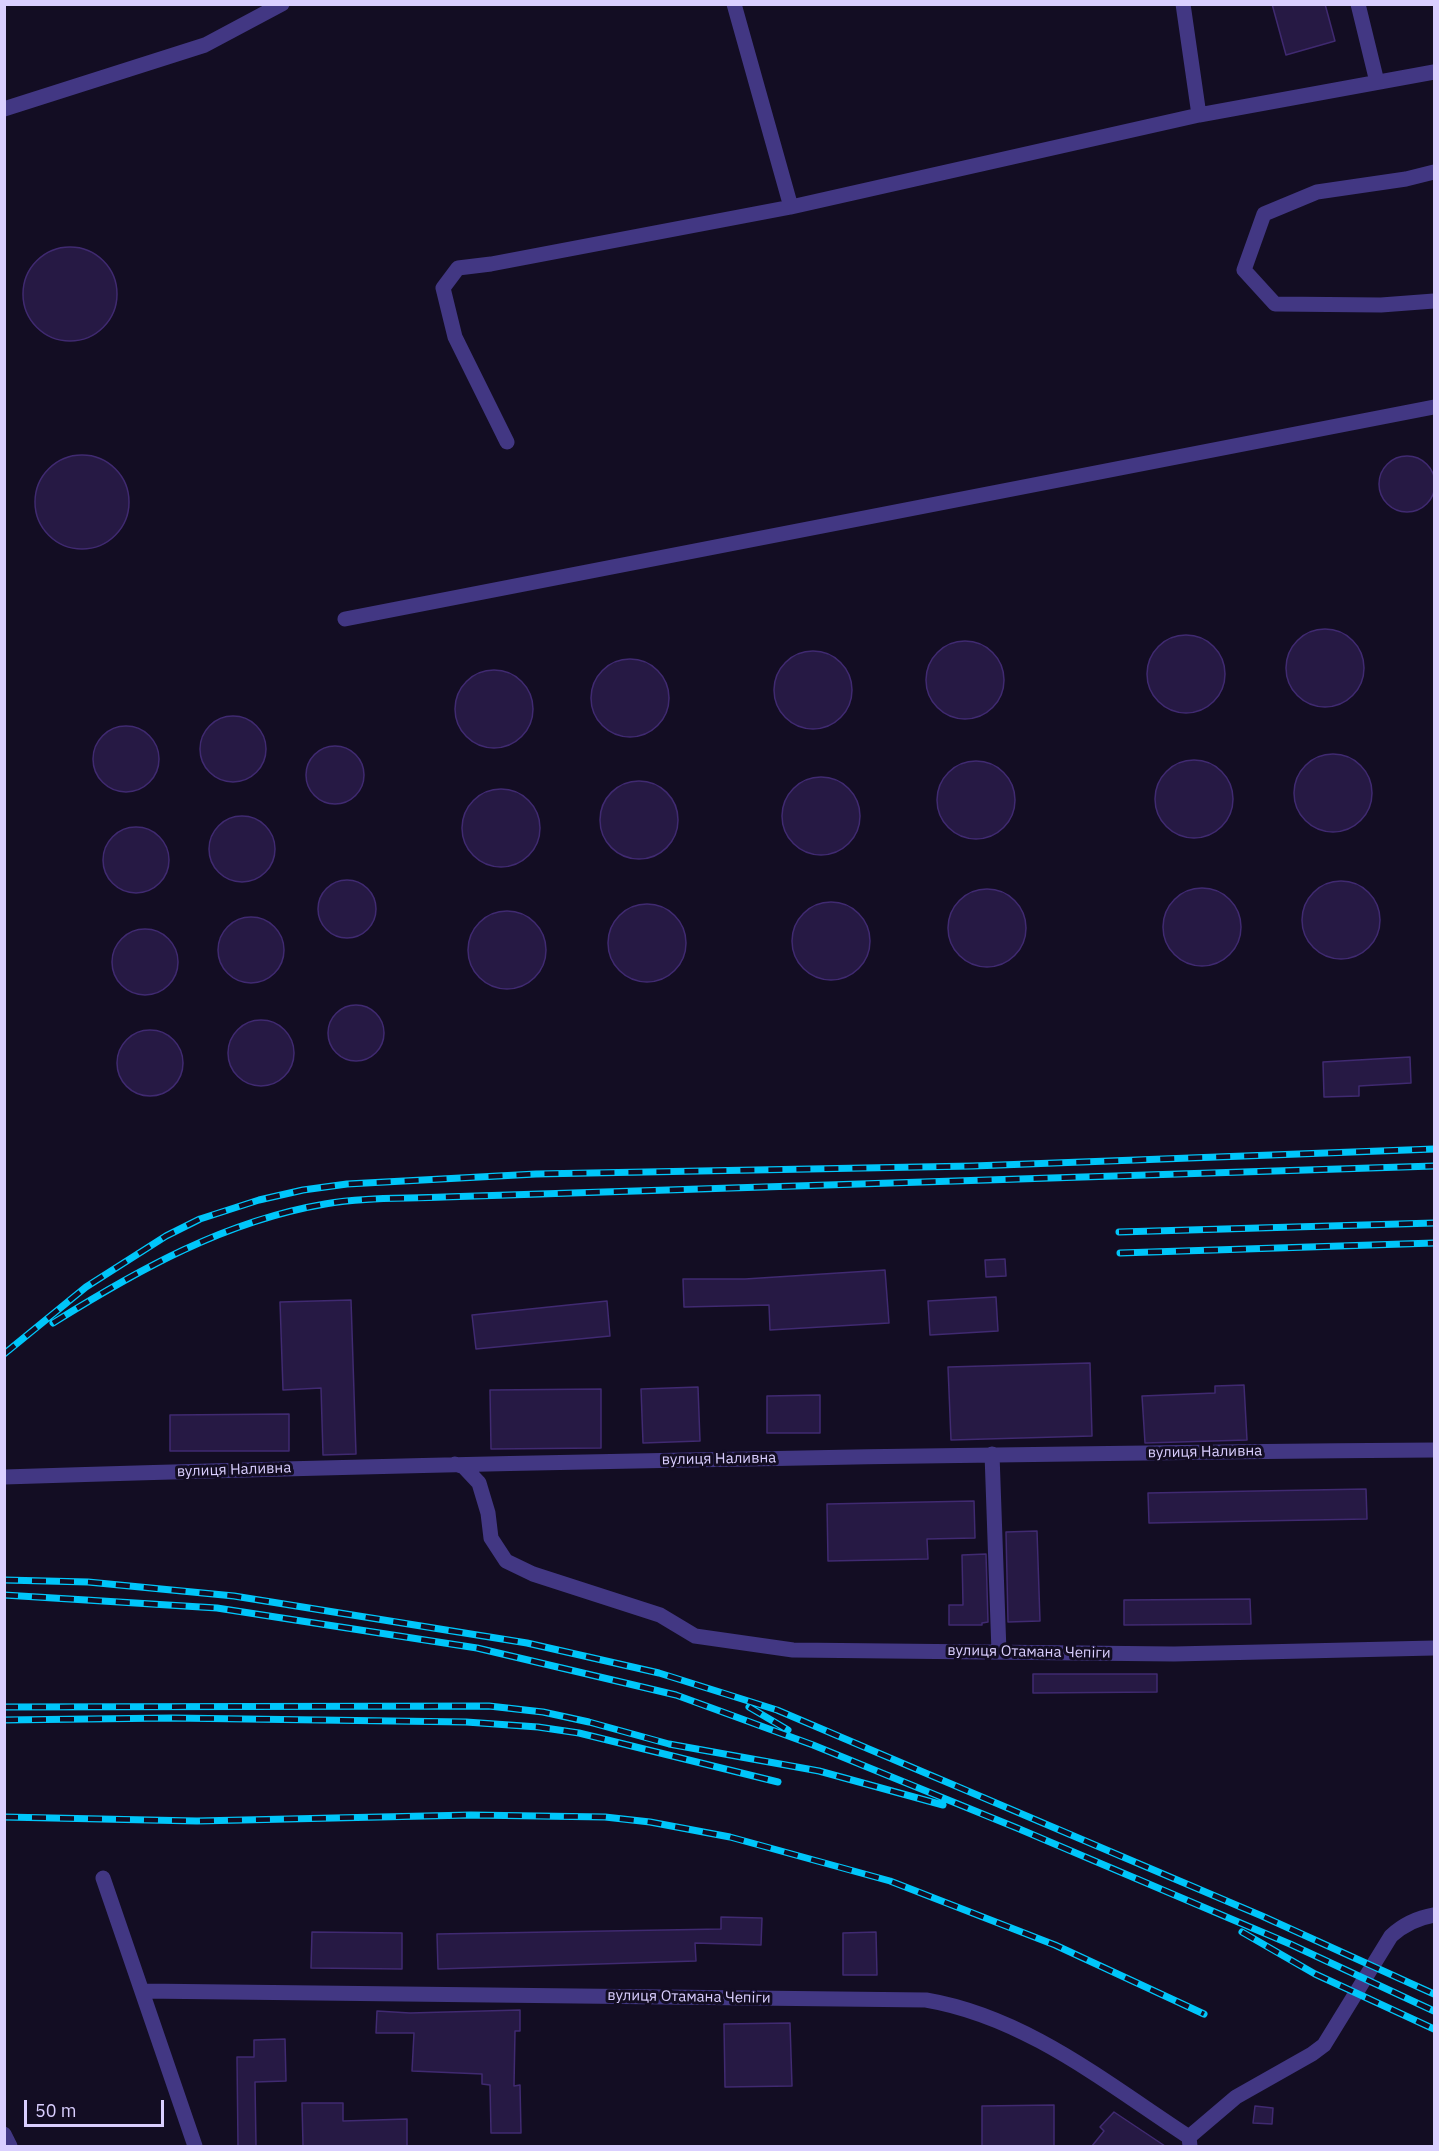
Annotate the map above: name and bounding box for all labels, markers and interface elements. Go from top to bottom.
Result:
street label: вулиця Наливна [1148,1442,1262,1462]
street label: вулиця Наливна [662,1449,776,1469]
street label: вулиця Наливна [176,1459,292,1481]
street label: вулиця Отамана Чепіги [947,1642,1111,1662]
street label: вулиця Отамана Чепіги [607,1987,771,2007]
scale bar [27,2088,166,2126]
text: 50 m [35,2099,77,2122]

